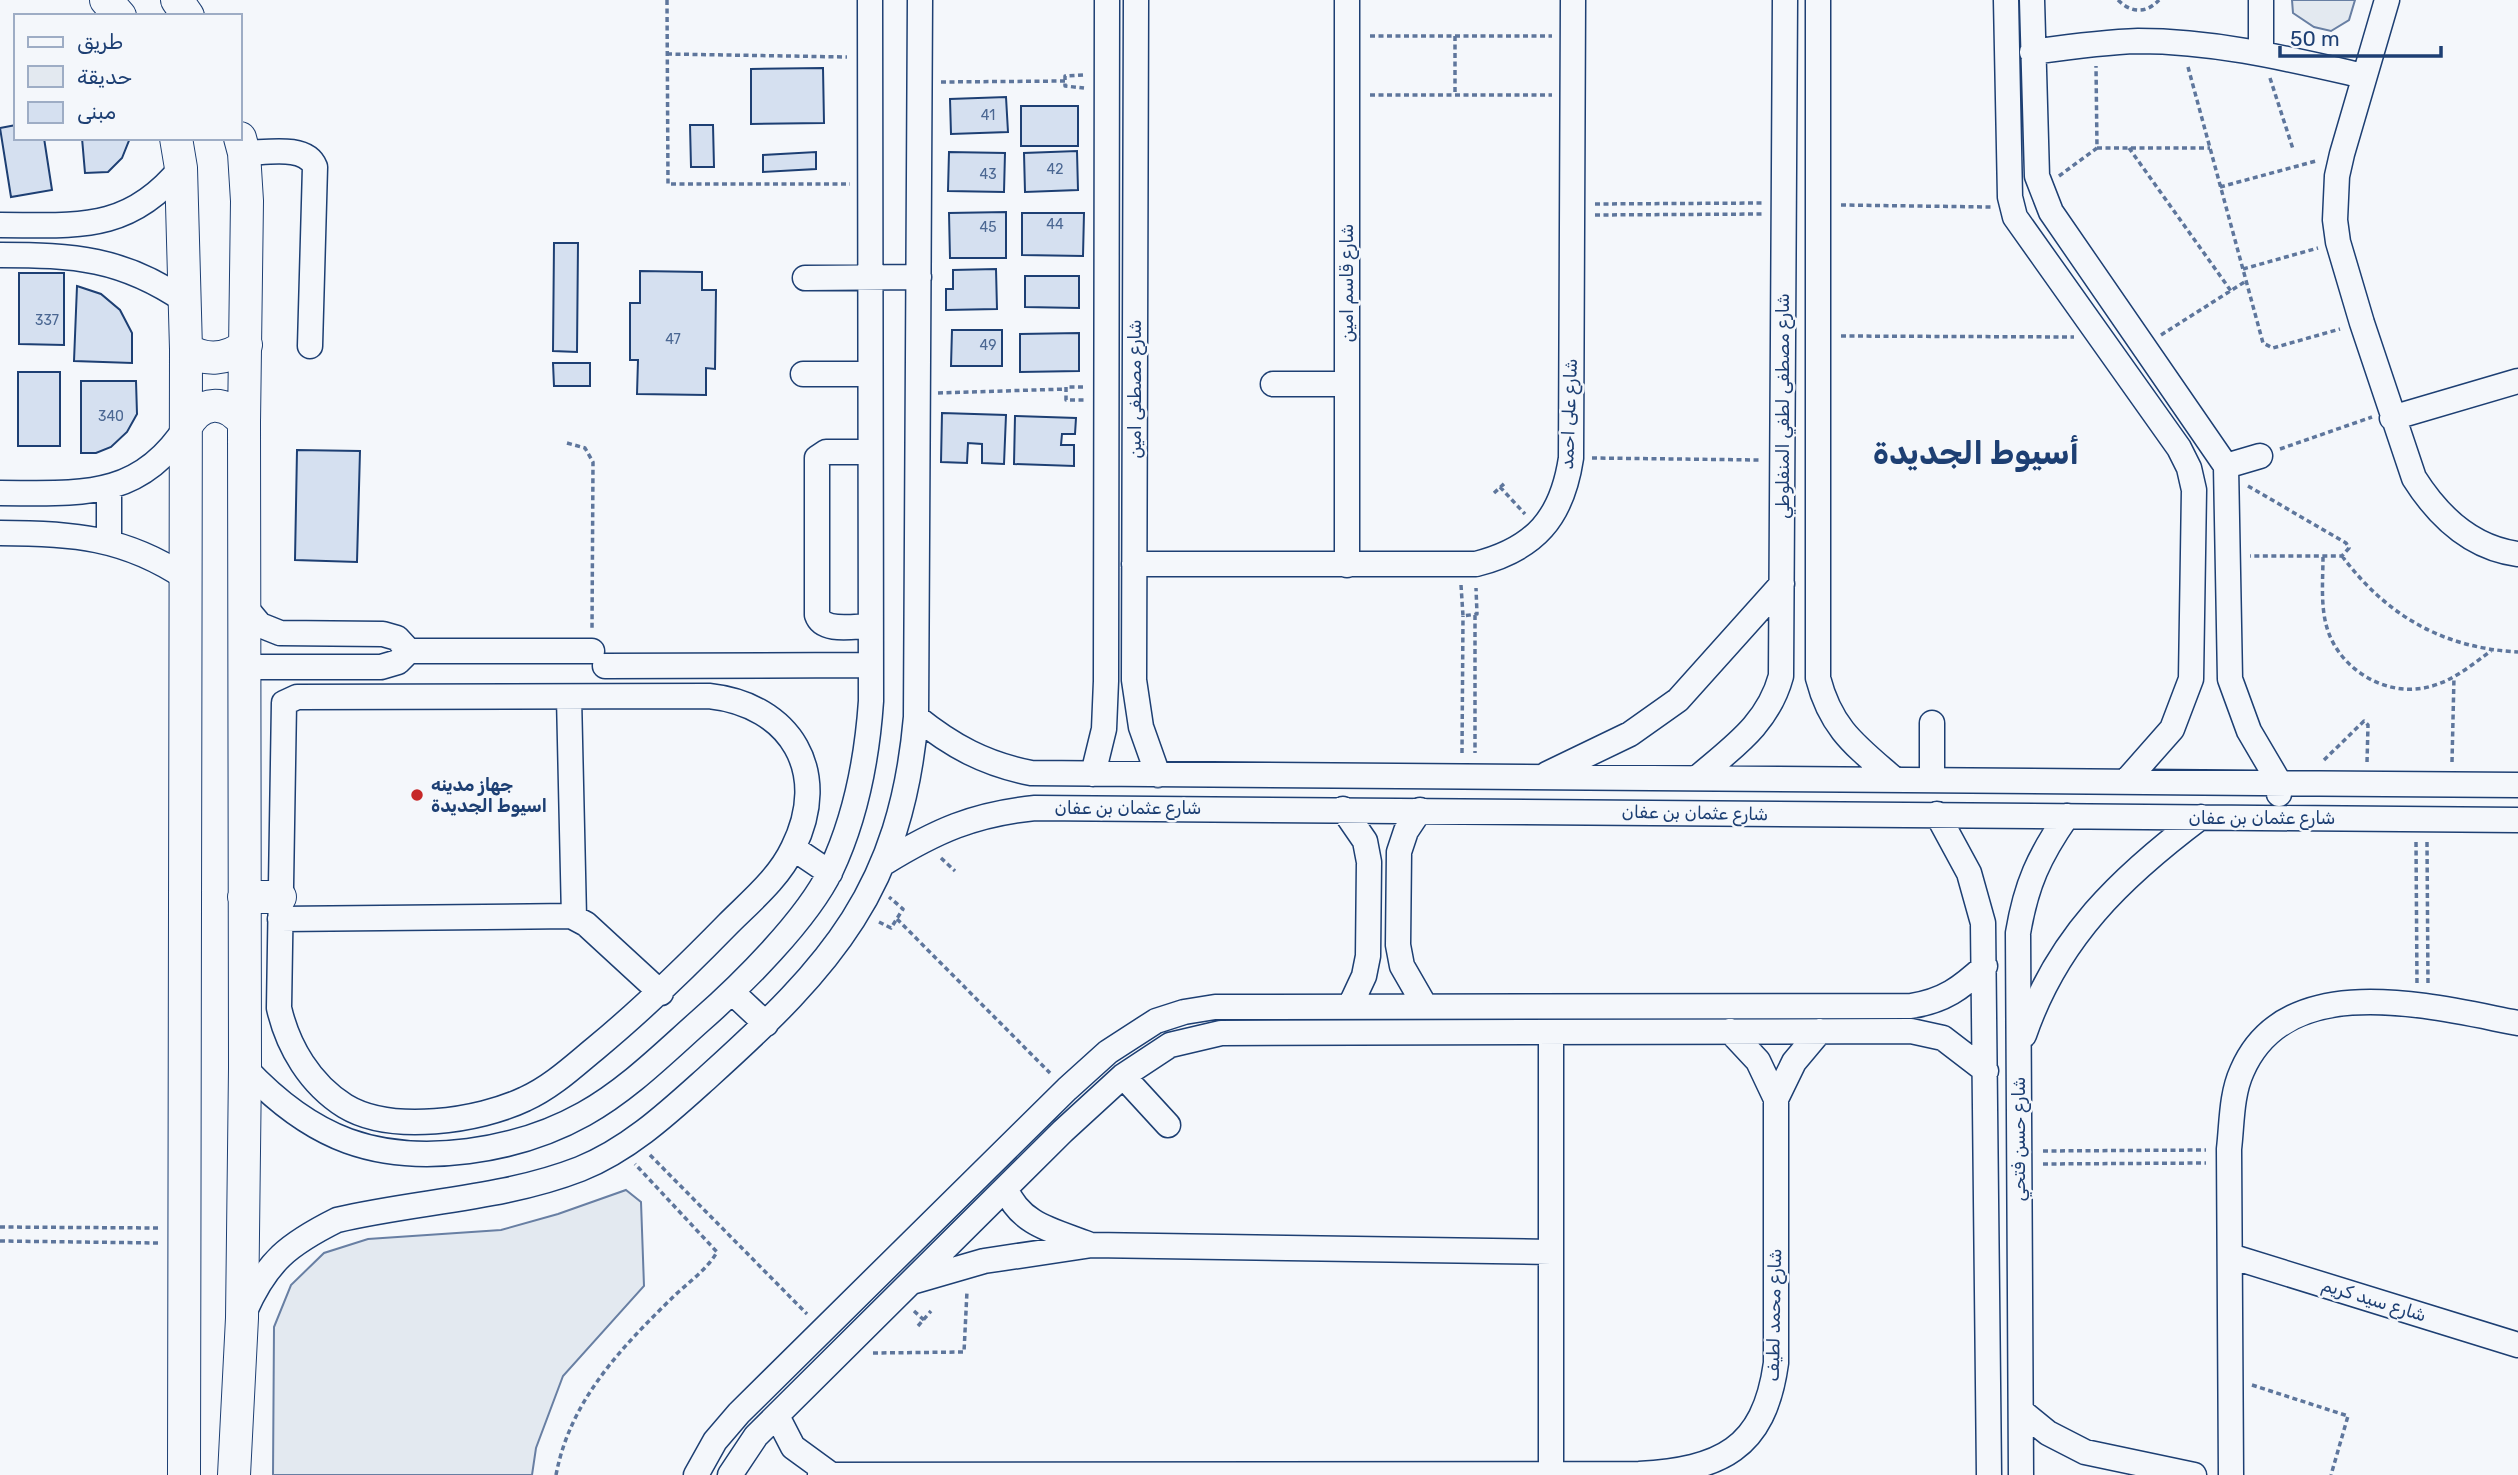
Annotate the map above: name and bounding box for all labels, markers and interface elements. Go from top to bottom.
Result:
legend [14,14,242,140]
scale bar [2280,14,2441,58]
text: 50 m [2290,26,2340,51]
text: طريق [77,29,123,54]
text: حديقة [77,64,132,89]
text: مبنى [77,99,116,124]
house number: 41 [981,107,995,124]
house number: 42 [1047,161,1063,178]
house number: 43 [979,166,997,183]
house number: 44 [1046,216,1064,233]
house number: 45 [979,219,997,236]
street label: شارع قاسم امين [1336,224,1359,342]
street label: شارع مصطفى لطفي المنفلوطي [1772,293,1796,519]
house number: 337 [35,312,59,329]
street label: شارع مصطفى امين [1124,319,1147,459]
house number: 47 [665,331,681,348]
house number: 49 [980,337,996,354]
street label: شارع على احمد [1556,358,1583,470]
house number: 340 [98,408,124,425]
district label: أسيوط الجديدة [1873,434,2079,472]
place label: جهاز مدينه اسيوط الجديدة [431,774,547,817]
marker: جهاز مدينه اسيوط الجديدة [409,787,425,803]
street label: شارع عثمان بن عفان [1055,797,1201,820]
street label: شارع عثمان بن عفان [1621,801,1769,826]
street label: شارع عثمان بن عفان [2189,807,2335,830]
street label: شارع حسن فتحي [2008,1077,2032,1201]
street label: شارع محمد لطيف [1762,1248,1787,1382]
street label: شارع سيد كريم [2319,1274,2429,1327]

